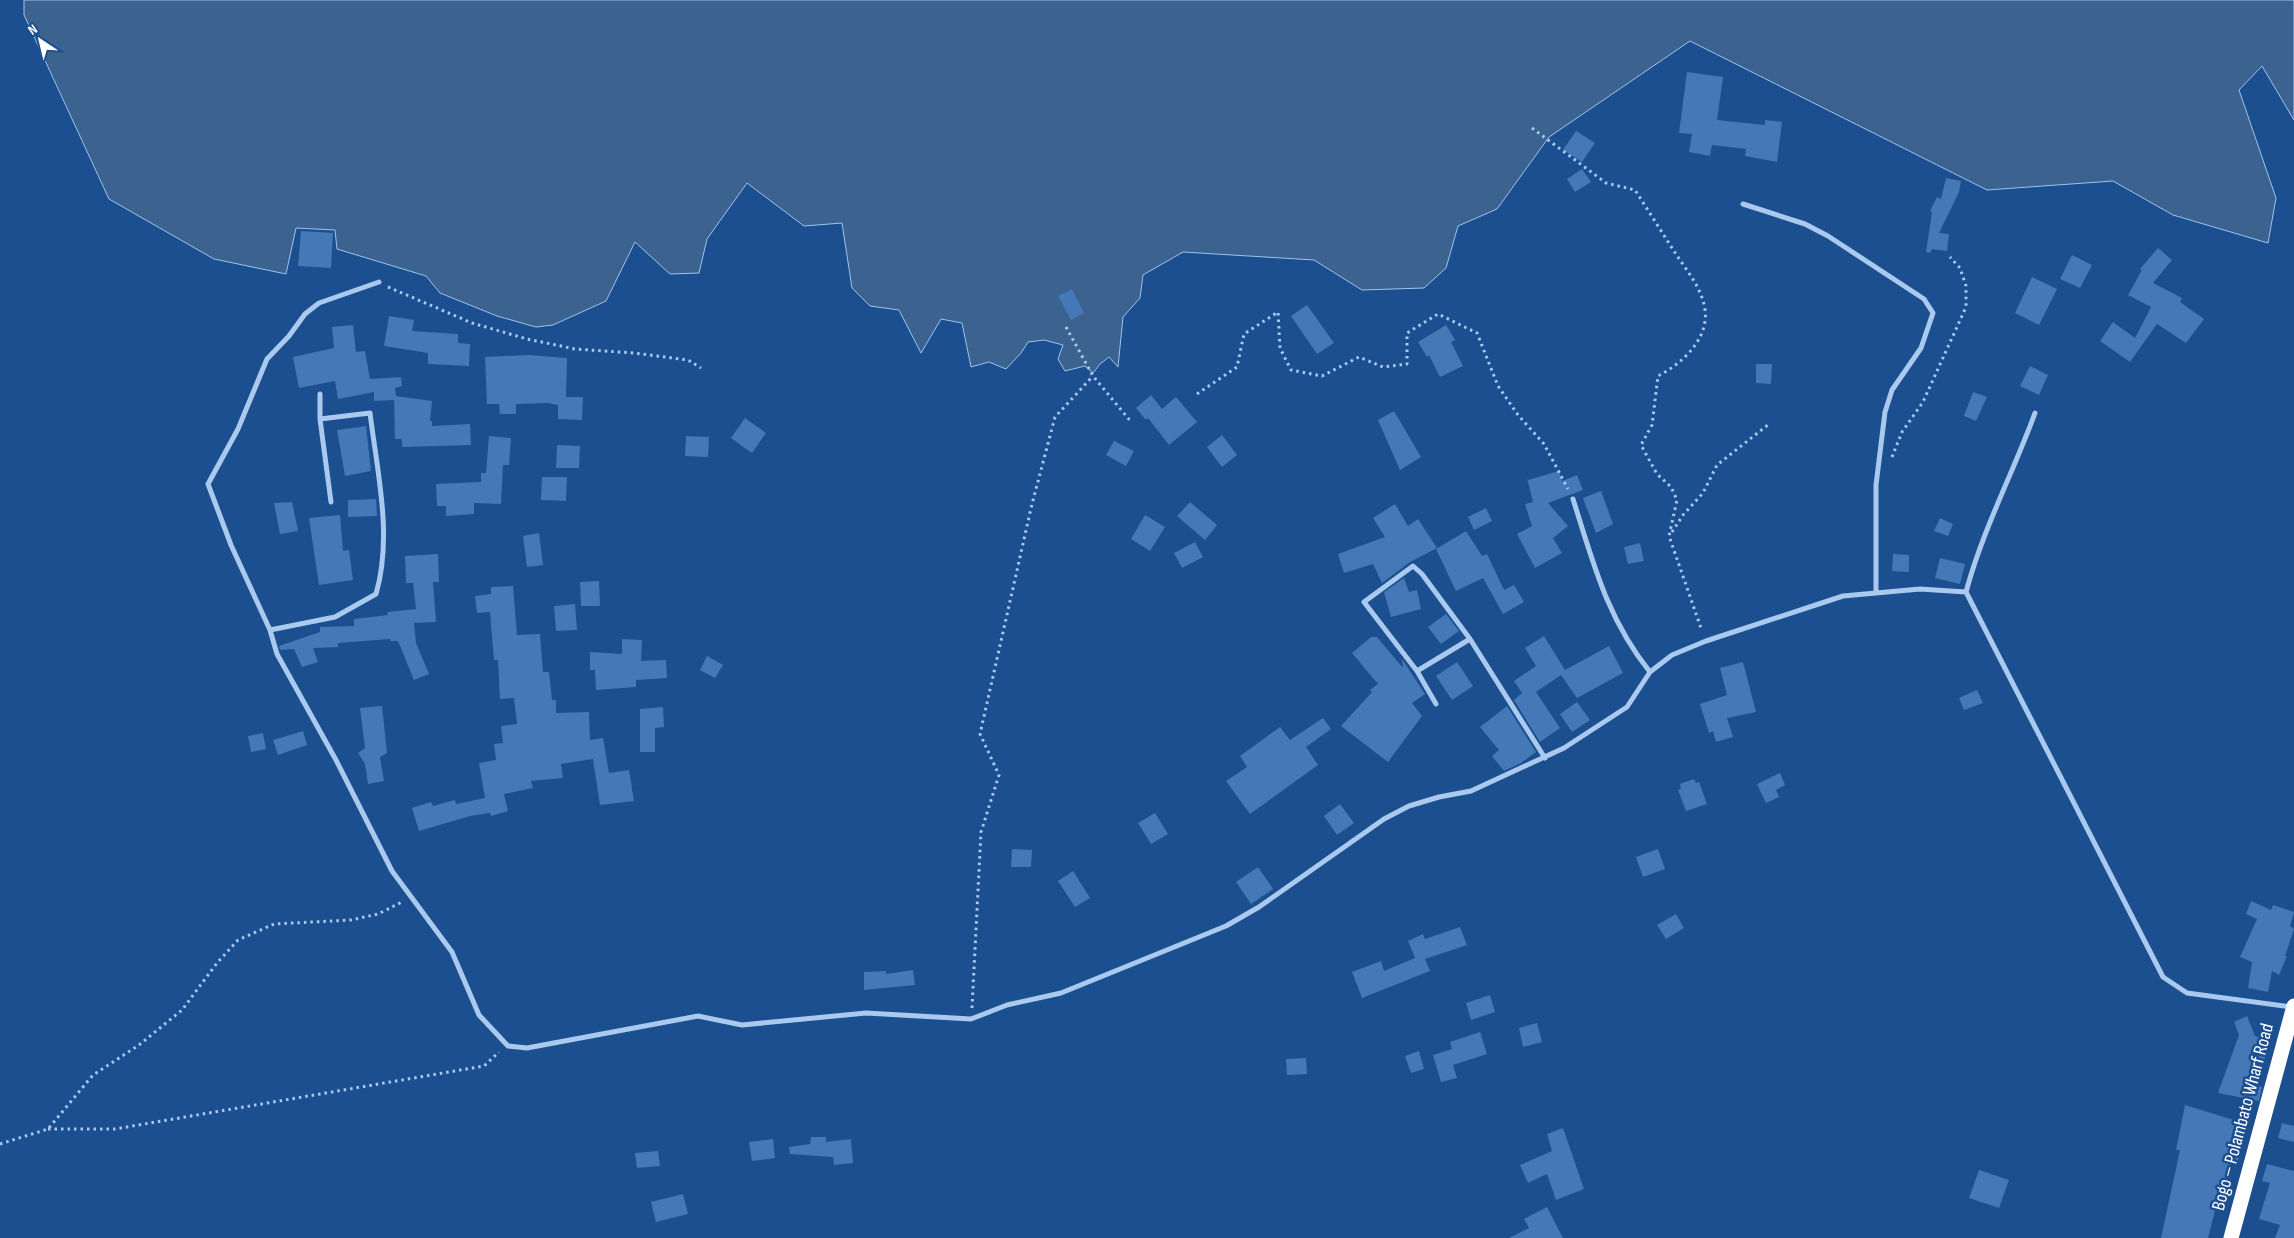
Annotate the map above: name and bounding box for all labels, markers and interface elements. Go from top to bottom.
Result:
north arrow [15,15,65,65]
text: N [25,21,41,39]
street label: Bogo – Polambato Wharf Road [2207,1021,2279,1213]

